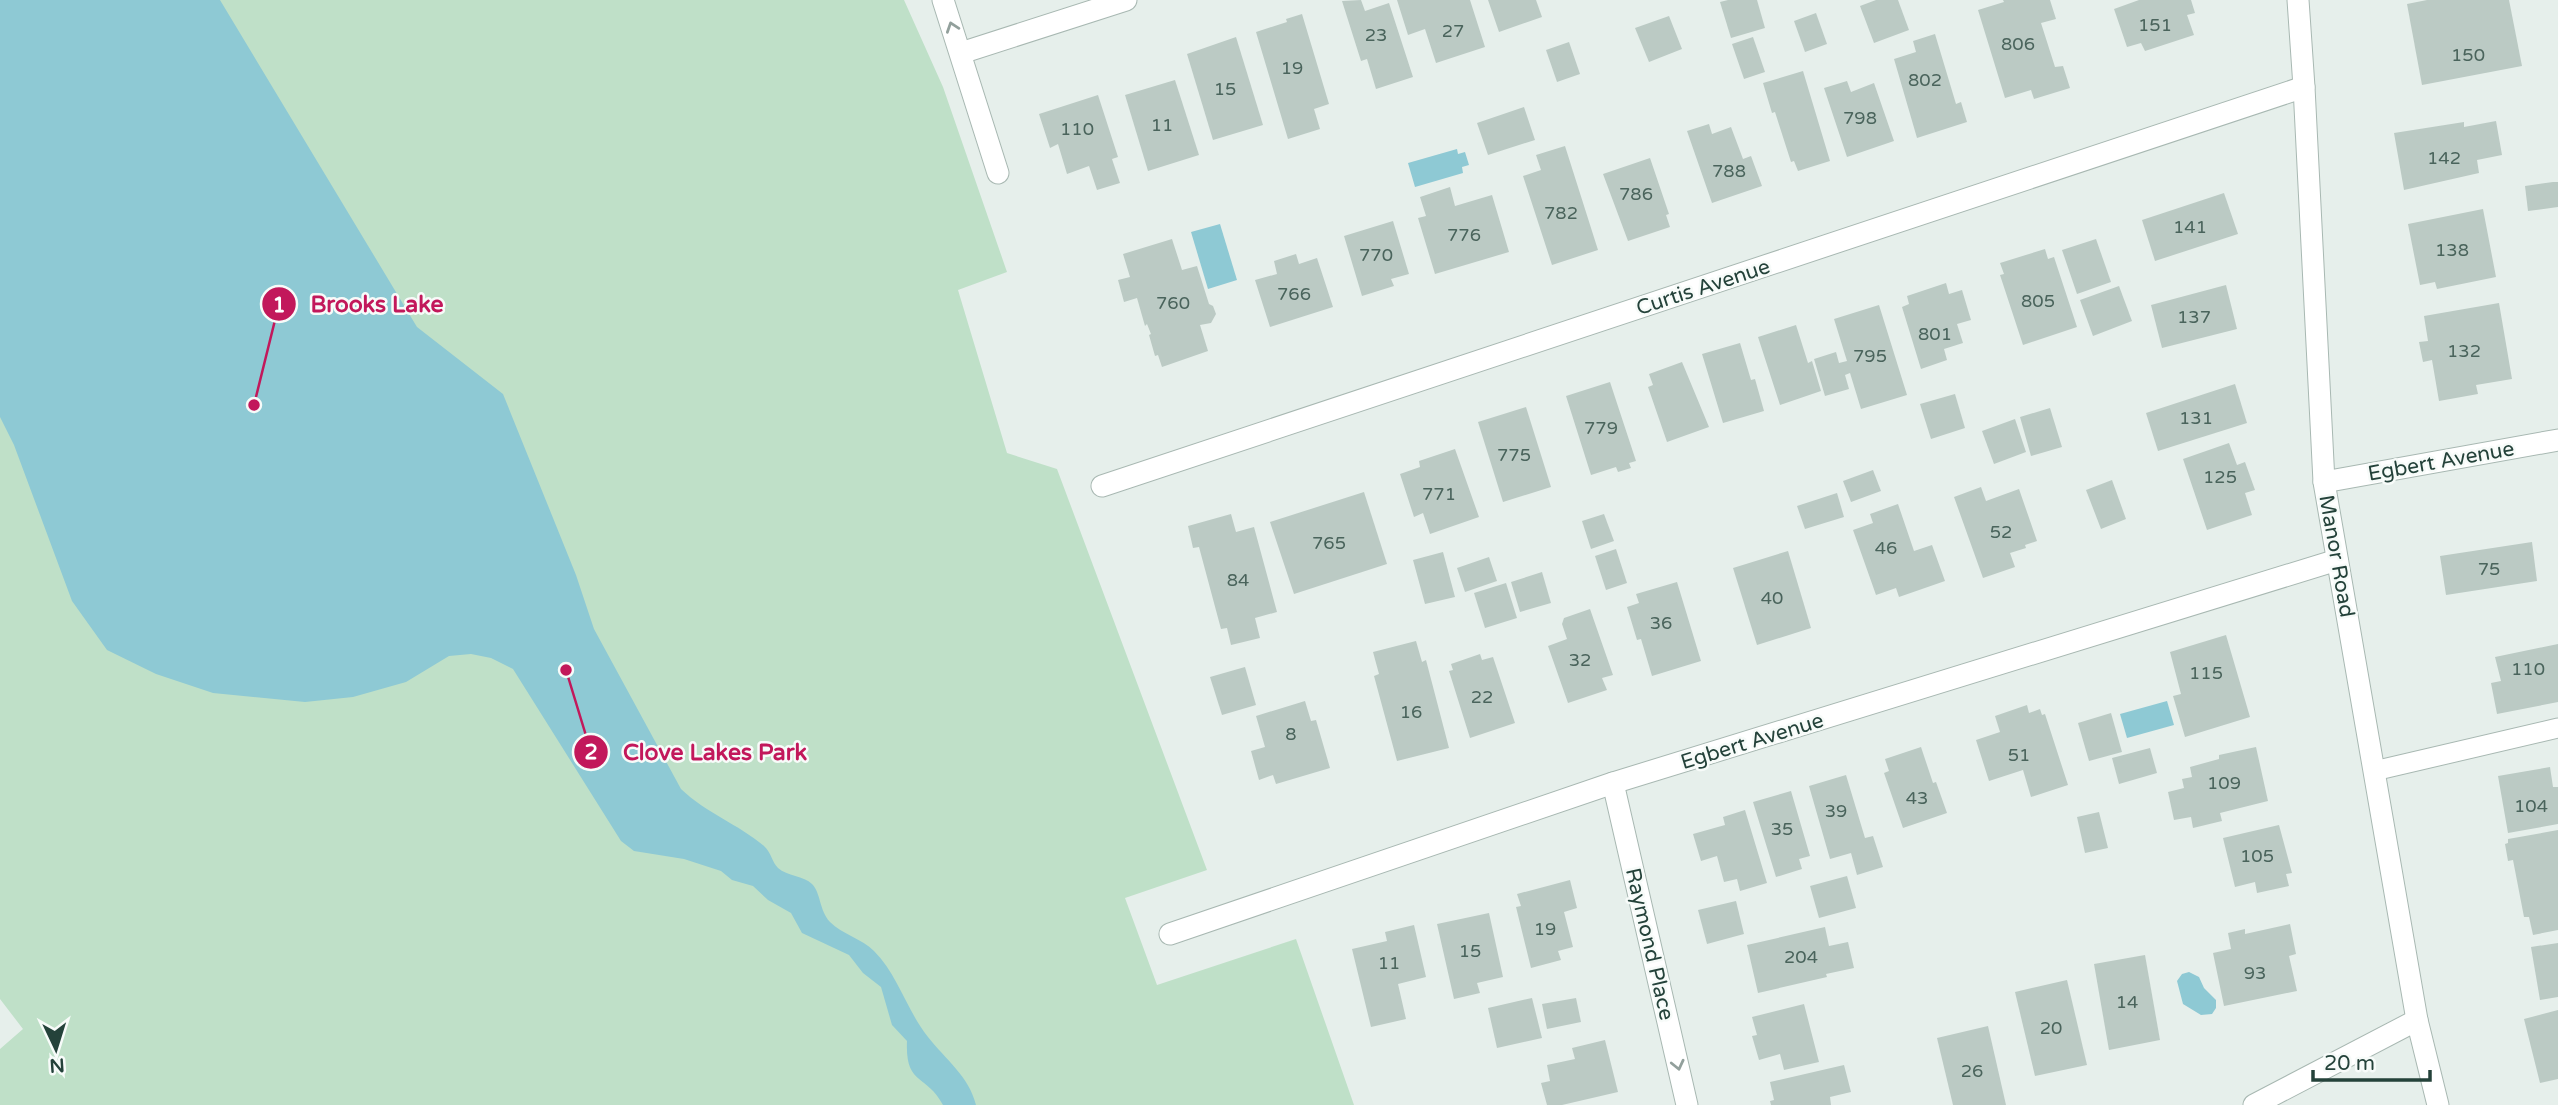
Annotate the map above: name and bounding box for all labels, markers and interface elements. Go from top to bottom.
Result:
house number: 151 [2138,14,2172,36]
house number: 27 [1442,20,1464,42]
one-way arrow [946,21,960,33]
house number: 23 [1365,24,1387,46]
house number: 806 [2001,33,2035,55]
house number: 150 [2451,44,2485,66]
house number: 19 [1281,57,1303,79]
house number: 802 [1908,69,1942,91]
house number: 15 [1214,78,1236,100]
house number: 798 [1843,107,1877,129]
house number: 11 [1151,114,1173,136]
house number: 110 [1060,118,1094,140]
house number: 142 [2427,147,2461,169]
house number: 788 [1712,160,1746,182]
house number: 786 [1619,183,1653,205]
house number: 782 [1544,202,1578,224]
house number: 141 [2173,216,2207,238]
house number: 776 [1447,224,1481,246]
house number: 138 [2435,239,2469,261]
house number: 770 [1359,244,1393,266]
street label: Curtis Avenue [1633,254,1773,321]
callout: Brooks Lake [261,282,457,326]
house number: 766 [1277,283,1311,305]
house number: 805 [2021,290,2055,312]
text: Brooks Lake [310,291,444,319]
house number: 760 [1156,292,1190,314]
text: 1 [272,293,286,318]
house number: 137 [2177,306,2211,328]
house number: 801 [1918,323,1952,345]
house number: 132 [2447,340,2481,362]
house number: 795 [1853,345,1887,367]
house number: 131 [2179,407,2213,429]
house number: 779 [1584,417,1618,439]
street label: Egbert Avenue [2366,436,2516,487]
house number: 775 [1497,444,1531,466]
house number: 125 [2203,466,2237,488]
house number: 771 [1422,483,1456,505]
street label: Manor Road [2313,493,2360,619]
house number: 52 [1990,521,2012,543]
house number: 765 [1312,532,1346,554]
house number: 46 [1875,537,1897,559]
house number: 75 [2478,558,2500,580]
house number: 84 [1227,569,1249,591]
house number: 40 [1761,587,1783,609]
house number: 36 [1650,612,1672,634]
house number: 32 [1569,649,1591,671]
house number: 110 [2511,658,2545,680]
house number: 115 [2189,662,2223,684]
house number: 22 [1471,686,1493,708]
house number: 16 [1400,701,1422,723]
street label: Egbert Avenue [1678,708,1827,775]
house number: 8 [1285,723,1297,745]
callout: Clove Lakes Park [574,730,821,774]
text: Clove Lakes Park [623,739,808,767]
text: 2 [584,740,598,765]
house number: 51 [2008,744,2030,766]
house number: 109 [2207,772,2241,794]
house number: 43 [1906,787,1928,809]
house number: 104 [2514,795,2548,817]
house number: 39 [1825,800,1847,822]
house number: 35 [1771,818,1793,840]
house number: 105 [2240,845,2274,867]
street label: Raymond Place [1620,866,1679,1023]
house number: 19 [1534,918,1556,940]
house number: 15 [1459,940,1481,962]
house number: 204 [1784,946,1818,968]
house number: 11 [1378,952,1400,974]
house number: 93 [2244,962,2266,984]
house number: 14 [2116,991,2138,1013]
north arrow [21,1014,91,1084]
house number: 20 [2040,1017,2062,1039]
scale bar [2313,1038,2430,1082]
text: 20 m [2324,1051,2375,1076]
text: N [49,1053,65,1076]
one-way arrow [1670,1059,1684,1071]
house number: 26 [1961,1060,1983,1082]

